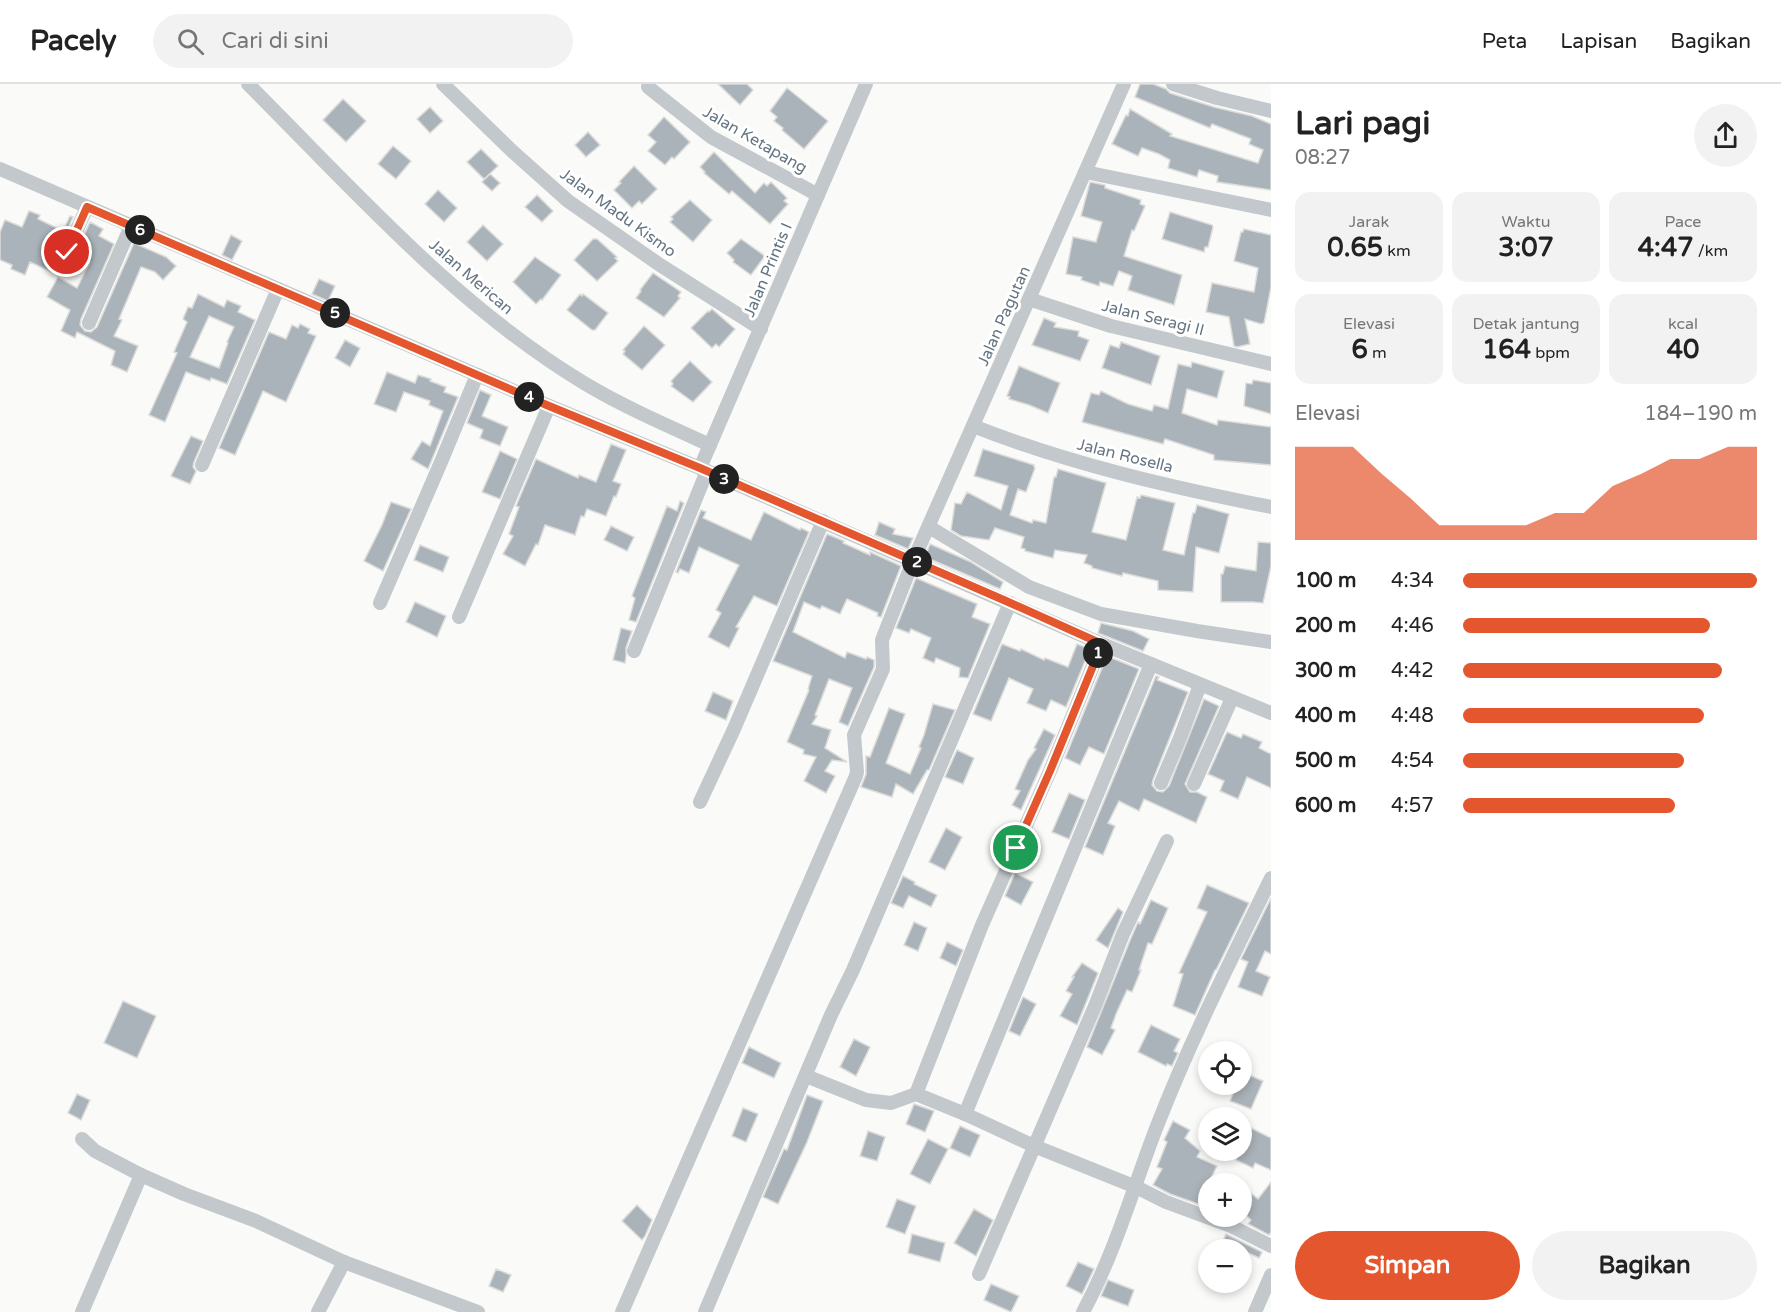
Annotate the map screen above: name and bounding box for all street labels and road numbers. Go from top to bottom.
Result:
street label: Jalan Ketapang [699,102,811,178]
street label: Jalan Madu Kismo [556,164,680,262]
street label: Jalan Printis I [739,220,797,320]
street label: Jalan Merican [425,235,517,319]
street label: Jalan Pagutan [973,263,1035,369]
street label: Jalan Seragi II [1100,296,1206,340]
street label: Jalan Rosella [1075,434,1175,478]

